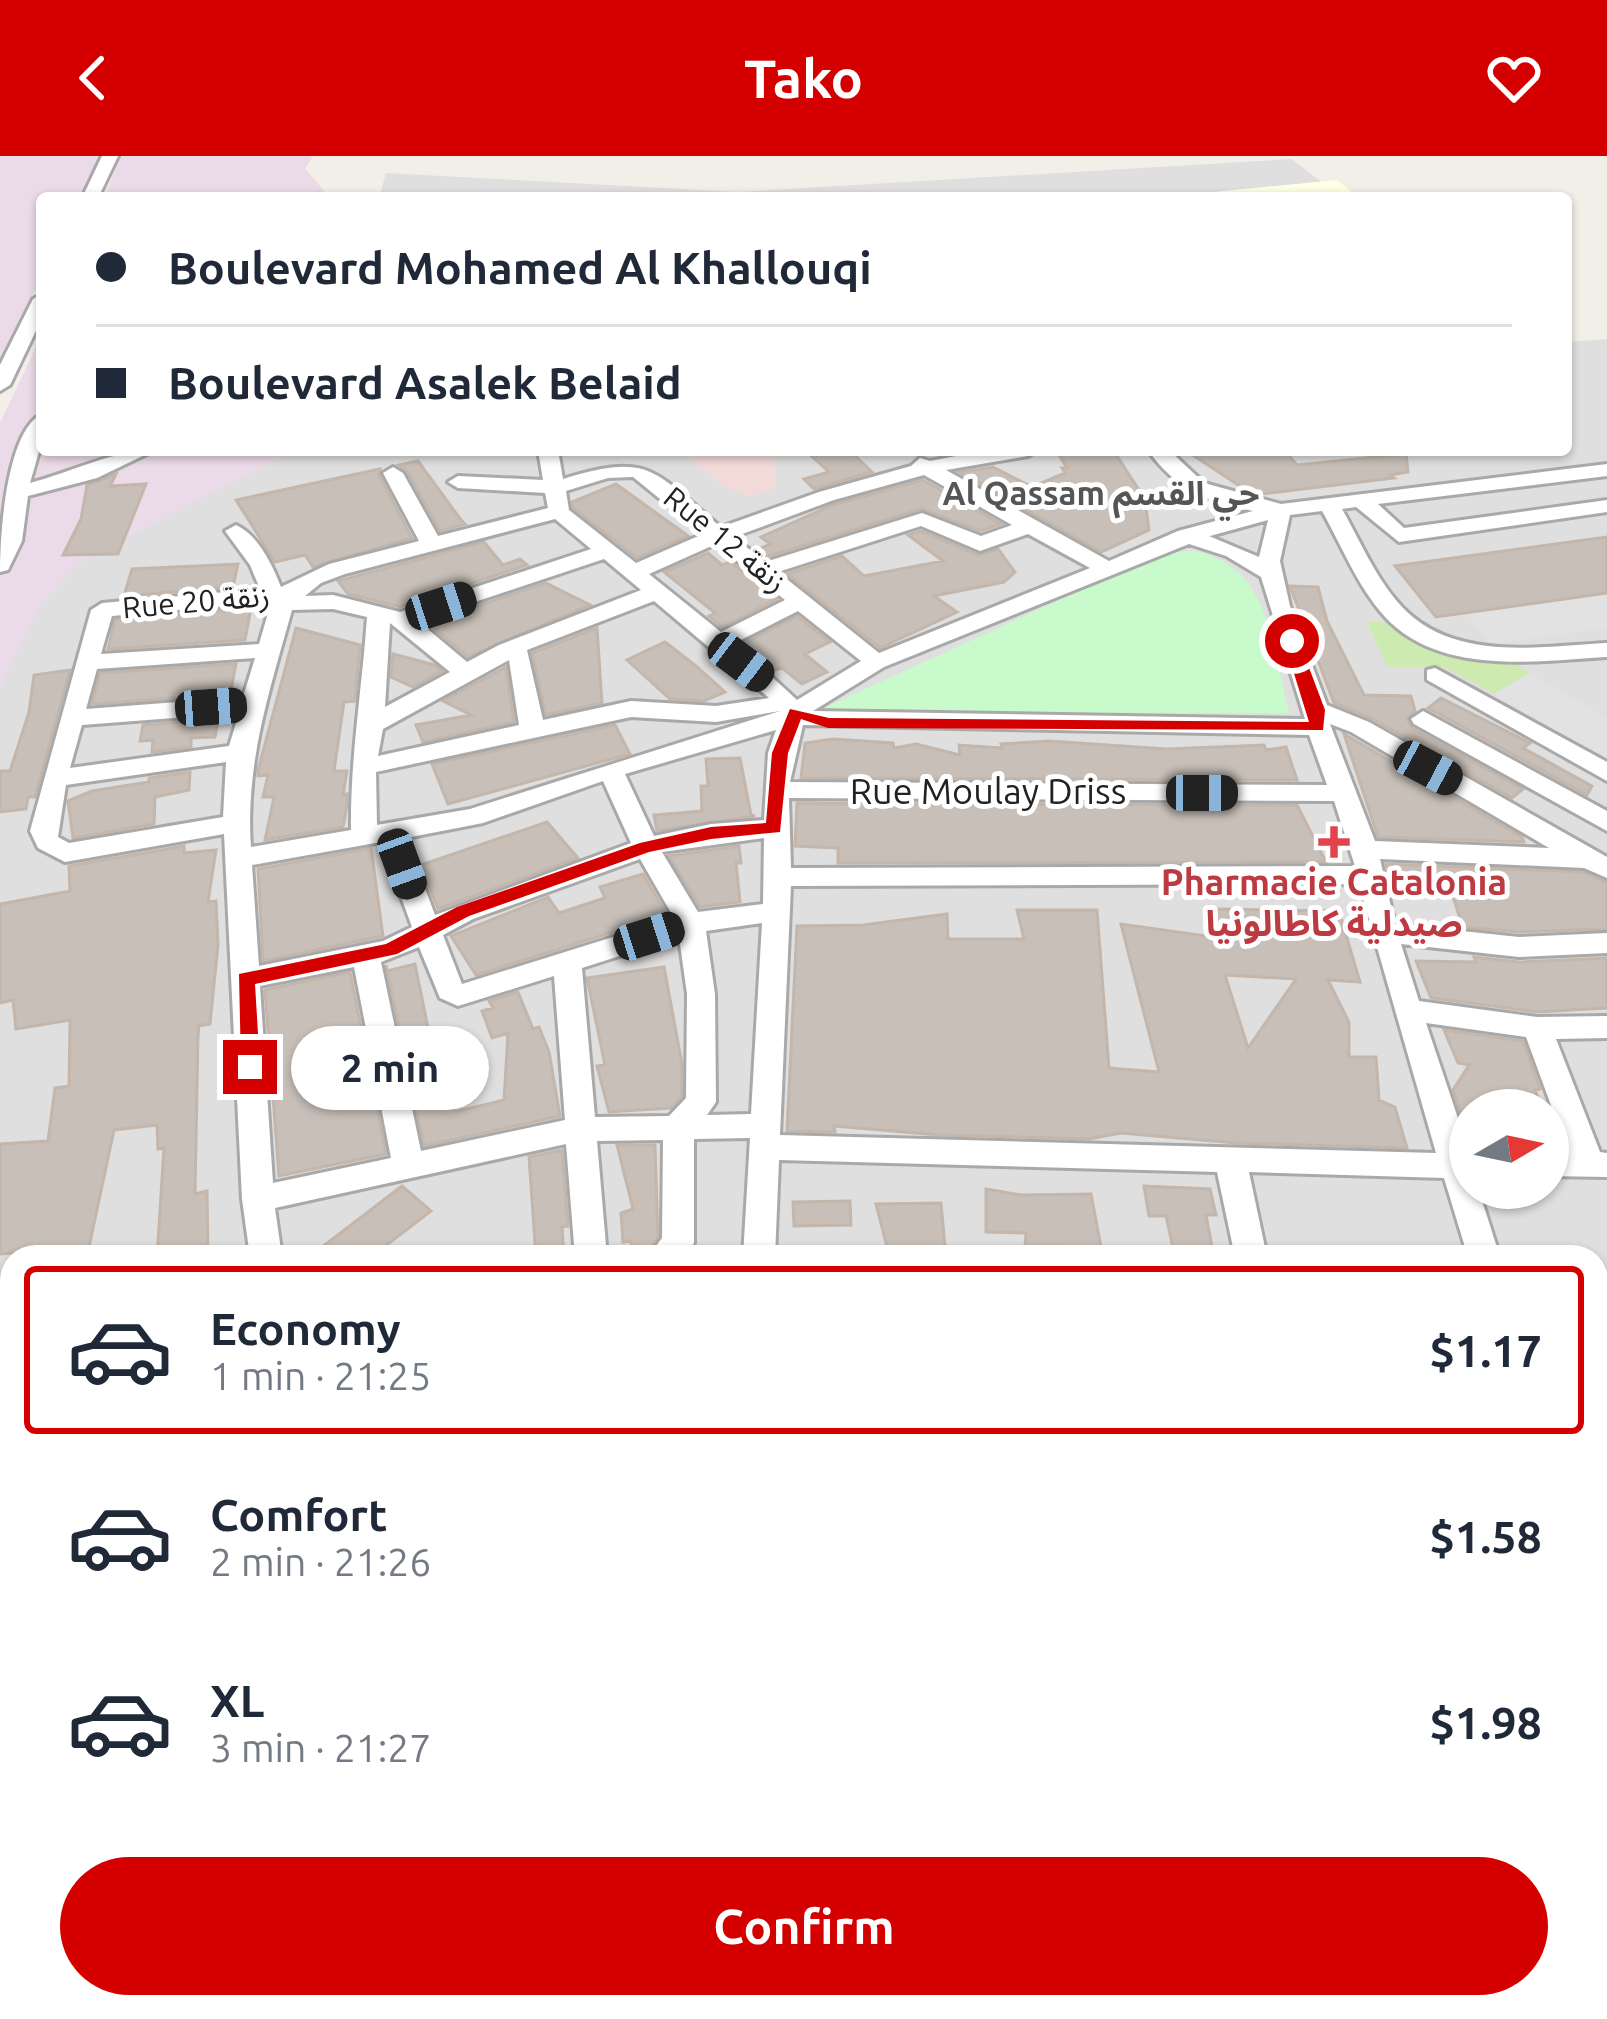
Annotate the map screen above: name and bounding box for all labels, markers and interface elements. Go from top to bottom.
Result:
icon: back [60,45,126,111]
icon: heart [1481,45,1547,111]
text: Tako [744,48,863,108]
text: Boulevard Mohamed Al Khallouqi [168,242,872,293]
text: Boulevard Asalek Belaid [168,357,682,408]
district label: Al Qassam حي القسم [943,474,1259,521]
street label: Rue 12 زنقة [657,480,794,600]
street label: Rue 20 زنقة [121,578,271,625]
car [401,578,481,634]
route start [1265,614,1319,668]
car [701,626,781,698]
car [174,687,248,727]
car [1388,735,1468,801]
street label: Rue Moulay Driss [850,770,1126,811]
car [1166,775,1238,811]
car [373,824,431,904]
marker: Pharmacie Catalonia صيدلية كاطالونيا [1321,829,1347,855]
place label: Pharmacie Catalonia صيدلية كاطالونيا [1161,861,1507,944]
car [609,908,689,964]
callout: 2 min [292,1025,490,1109]
route end [223,1040,277,1094]
text: 2 min [341,1046,439,1089]
north arrow [1449,1089,1569,1209]
map controls [1449,1089,1569,1209]
icon: car [66,1296,174,1404]
text: Economy [210,1303,401,1354]
text: $1.17 [1429,1325,1542,1376]
text: 1 min · 21:25 [210,1354,431,1397]
icon: car [66,1482,174,1590]
text: Comfort [210,1489,387,1540]
text: $1.58 [1429,1511,1542,1562]
text: 2 min · 21:26 [210,1540,431,1583]
icon: car [66,1668,174,1776]
text: XL [210,1675,264,1726]
text: $1.98 [1429,1697,1542,1748]
text: 3 min · 21:27 [210,1726,431,1769]
button: Confirm [60,1857,1548,1995]

